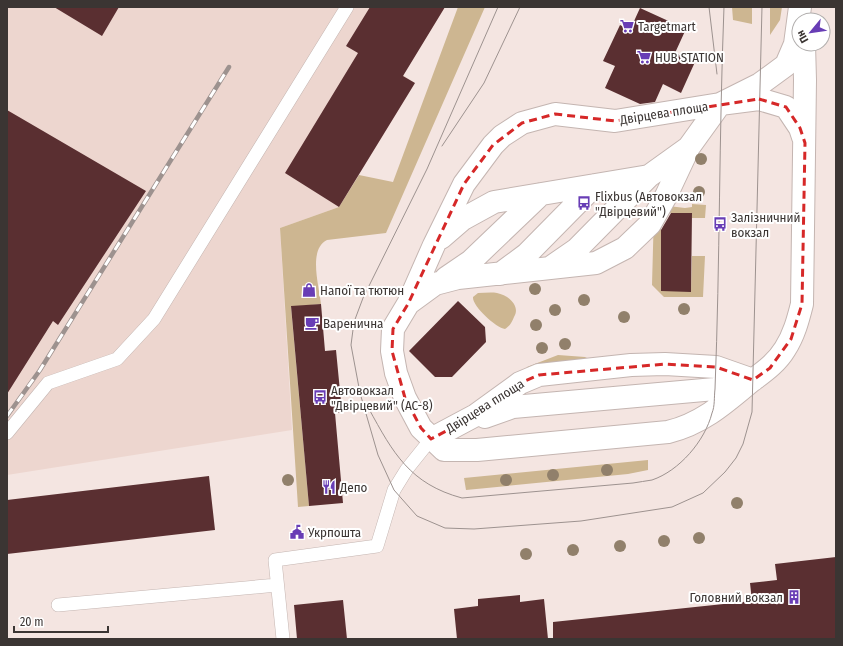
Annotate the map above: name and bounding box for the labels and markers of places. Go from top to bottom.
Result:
supermarket icon: Targetmart [619,18,635,34]
place label: Targetmart [638,19,697,34]
supermarket icon: HUB STATION [636,49,652,65]
place label: HUB STATION [655,50,724,65]
place label: Flixbus (Автовокзал "Двірцевий") [595,189,702,219]
bus stop icon: Flixbus (Автовокзал "Двірцевий") [576,195,592,211]
place label: Залізничний вокзал [731,210,801,240]
bus stop icon: Залізничний вокзал [712,216,728,232]
shop icon: Напої та тютюн [301,282,317,298]
place label: Напої та тютюн [320,283,404,298]
cafe icon: Варенична [304,315,320,331]
place label: Варенична [323,316,383,331]
place label: Автовокзал "Двірцевий" (АС-8) [331,383,433,413]
bus stop icon: Автовокзал "Двірцевий" (АС-8) [312,389,328,405]
restaurant icon: Депо [321,479,337,495]
place label: Депо [339,480,368,495]
public building icon: Укрпошта [289,524,305,540]
place label: Укрпошта [307,525,361,540]
building icon: Головний вокзал [786,589,802,605]
place label: Головний вокзал [689,590,783,605]

